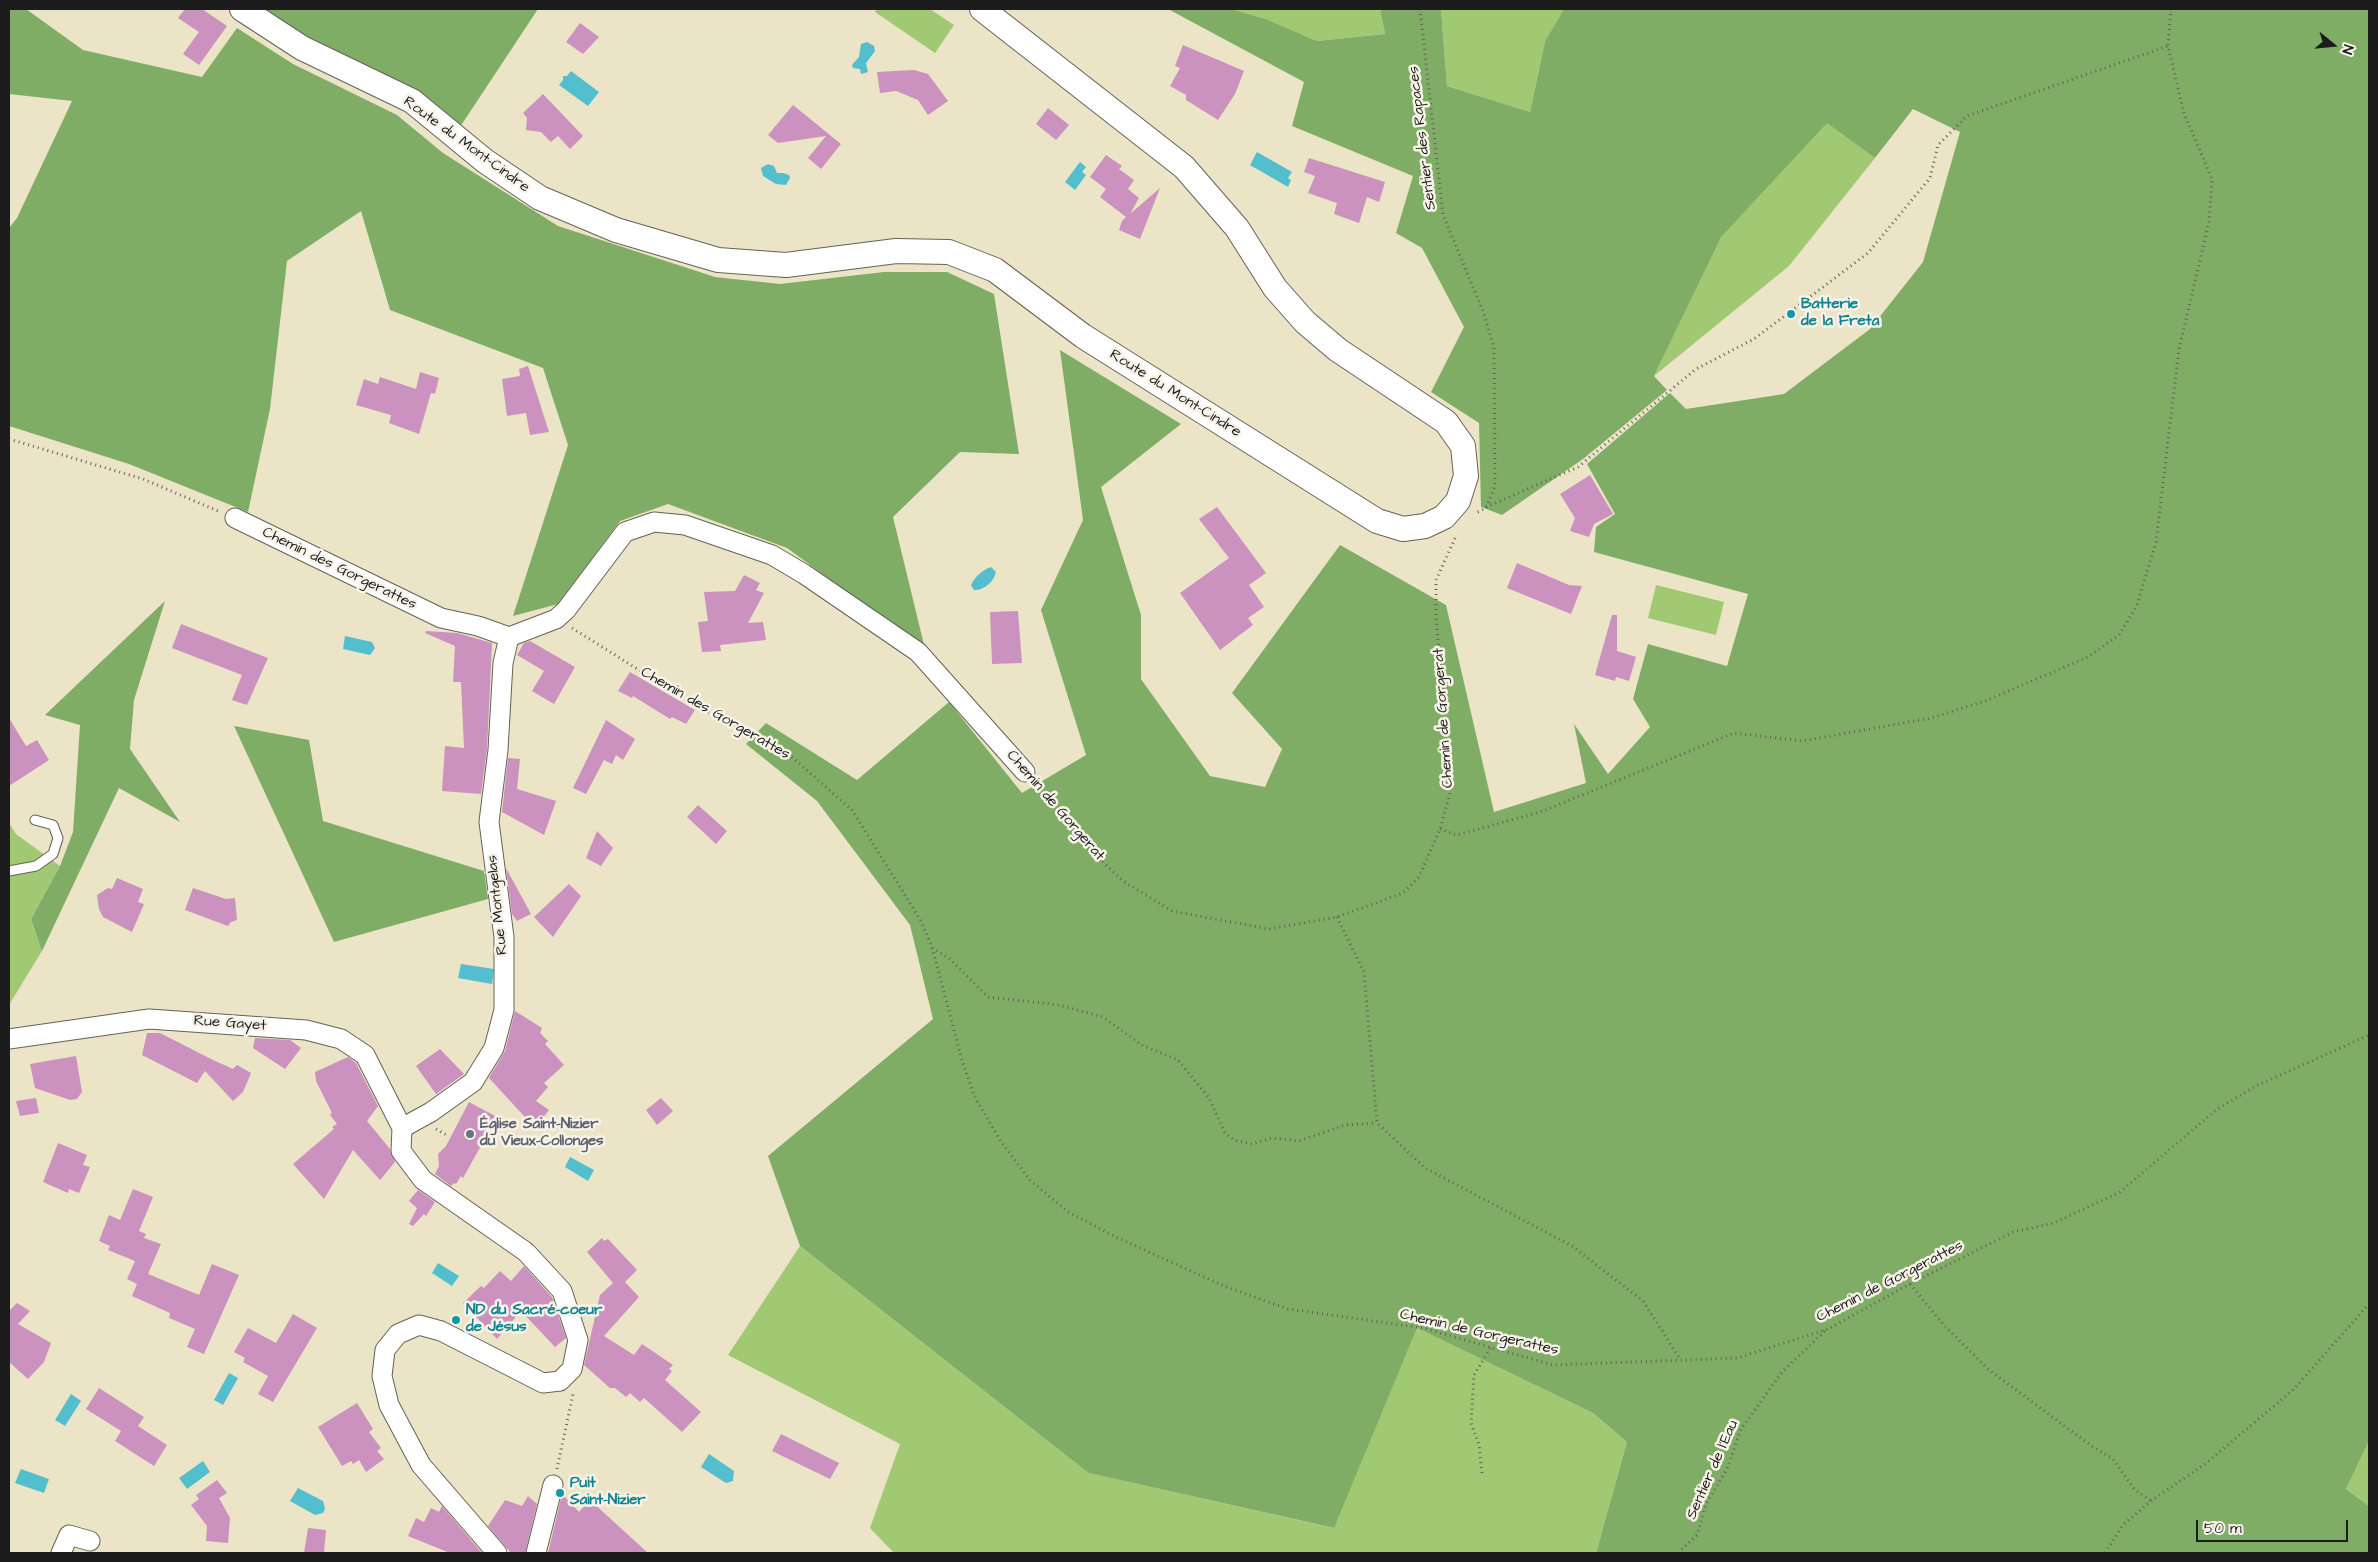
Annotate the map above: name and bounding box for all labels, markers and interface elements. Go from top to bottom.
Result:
north arrow [2308,20,2358,70]
text: N [2336,42,2358,57]
street label: Sentier des Rapaces [1405,65,1441,211]
street label: Route du Mont-Cindre [399,93,533,197]
place label: Batterie de la Freta [1801,296,1879,331]
marker: Batterie de la Freta [1785,308,1797,320]
street label: Route du Mont-Cindre [1106,346,1244,442]
street label: Chemin des Gorgerattes [259,524,419,614]
street label: Chemin de Gorgerat [1430,647,1458,789]
street label: Chemin des Gorgerattes [637,664,793,764]
street label: Chemin de Gorgerat [1002,747,1108,865]
street label: Rue Montgelas [484,854,512,956]
street label: Rue Gayet [193,1012,267,1036]
place label: Église Saint-Nizier du Vieux-Collonges [480,1116,604,1151]
marker: Église Saint-Nizier du Vieux-Collonges [464,1128,476,1140]
street label: Chemin de Gorgerattes [1814,1237,1966,1327]
place label: ND du Sacré-coeur de Jésus [466,1302,602,1337]
street label: Chemin de Gorgerattes [1398,1306,1560,1360]
marker: ND du Sacré-coeur de Jésus [450,1314,462,1326]
street label: Sentier de l'Eau [1683,1418,1743,1522]
place label: Puit Saint-Nizier [570,1475,646,1510]
marker: Puit Saint-Nizier [554,1487,566,1499]
scale bar [2198,1510,2350,1542]
text: 50 m [2204,1518,2242,1539]

